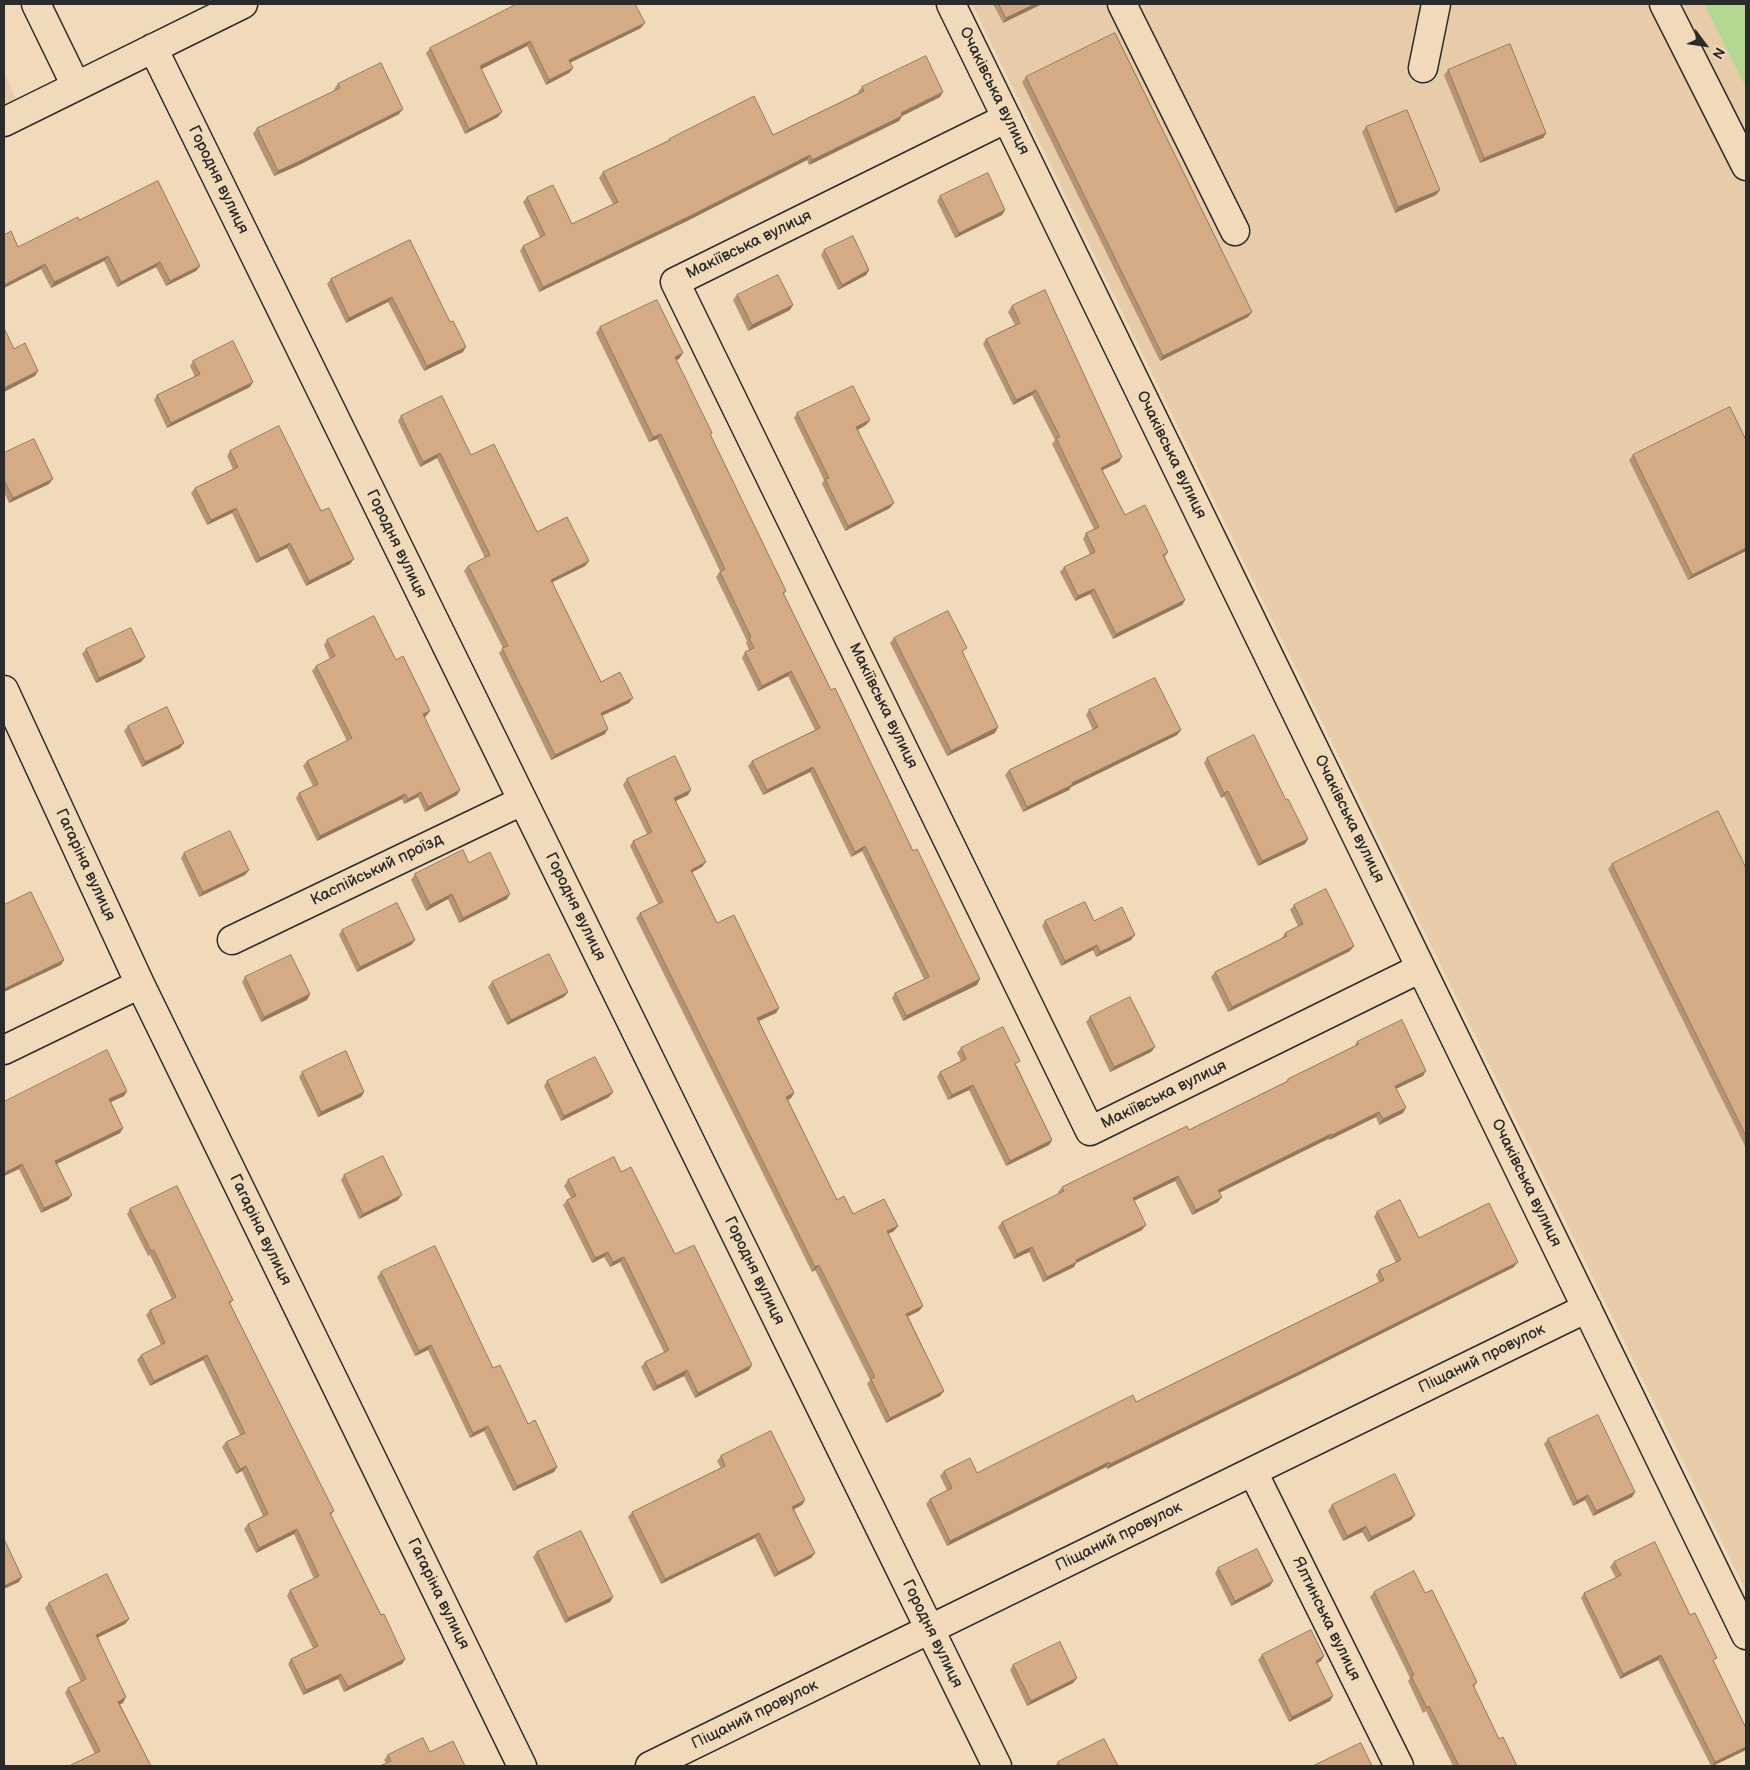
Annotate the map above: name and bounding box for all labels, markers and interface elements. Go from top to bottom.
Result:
north arrow [1680,20,1730,70]
street label: Очаківська вулиця [955,24,1033,158]
text: N [1708,44,1728,62]
street label: Городня вулиця [183,123,253,237]
street label: Макіївська вулиця [683,206,815,284]
street label: Очаківська вулиця [1132,388,1210,522]
street label: Городня вулиця [361,487,431,601]
street label: Макіївська вулиця [844,640,922,772]
street label: Очаківська вулиця [1310,752,1388,886]
street label: Гагаріна вулиця [51,806,119,924]
street label: Каспійський проїзд [308,830,446,910]
street label: Городня вулиця [540,850,610,964]
street label: Макіївська вулиця [1098,1056,1230,1134]
street label: Очаківська вулиця [1487,1116,1565,1250]
street label: Гагаріна вулиця [225,1171,295,1289]
street label: Городня вулиця [719,1214,789,1328]
street label: Піщаний провулок [1416,1320,1548,1398]
street label: Піщаний провулок [1053,1498,1185,1576]
street label: Гагаріна вулиця [403,1535,473,1653]
street label: Ялтинська вулиця [1288,1554,1364,1684]
street label: Городня вулиця [897,1577,967,1691]
street label: Піщаний провулок [689,1676,821,1754]

